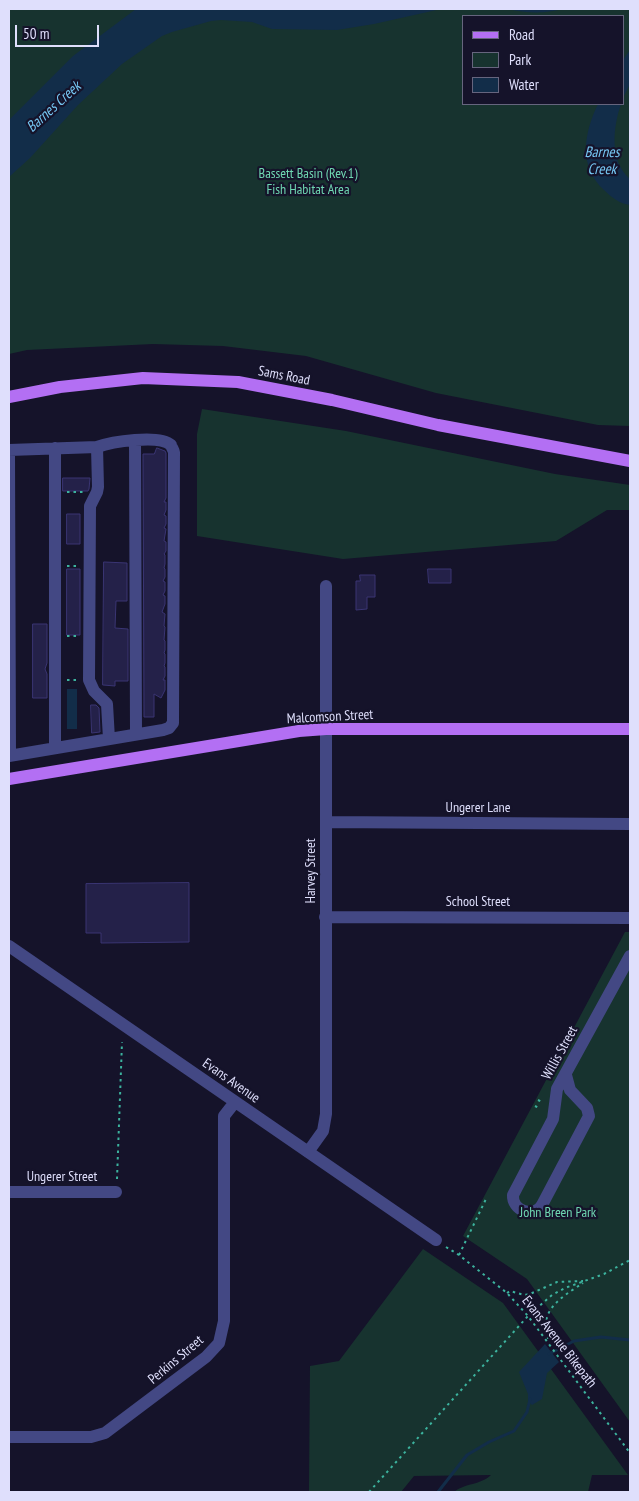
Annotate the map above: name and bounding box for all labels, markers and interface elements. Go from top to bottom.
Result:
scale bar [18,15,101,47]
legend [462,15,624,105]
text: 50 m [23,24,49,43]
text: Road [509,25,535,44]
text: Park [509,50,531,69]
text: Water [509,75,539,94]
water label: Barnes Creek [23,78,85,136]
water label: Barnes Creek [584,144,620,179]
park label: Bassett Basin (Rev.1) Fish Habitat Area [259,166,357,198]
street label: Sams Road [257,363,311,389]
street label: Malcomson Street [286,706,374,728]
street label: Ungerer Lane [446,800,510,816]
street label: Harvey Street [303,838,319,904]
street label: School Street [446,894,510,910]
street label: Willis Street [538,1023,582,1083]
street label: Evans Avenue [199,1055,263,1107]
street label: Ungerer Street [27,1169,97,1185]
park label: John Breen Park [520,1205,596,1221]
street label: Evans Avenue Bikepath [518,1293,600,1391]
street label: Perkins Street [145,1332,207,1388]

